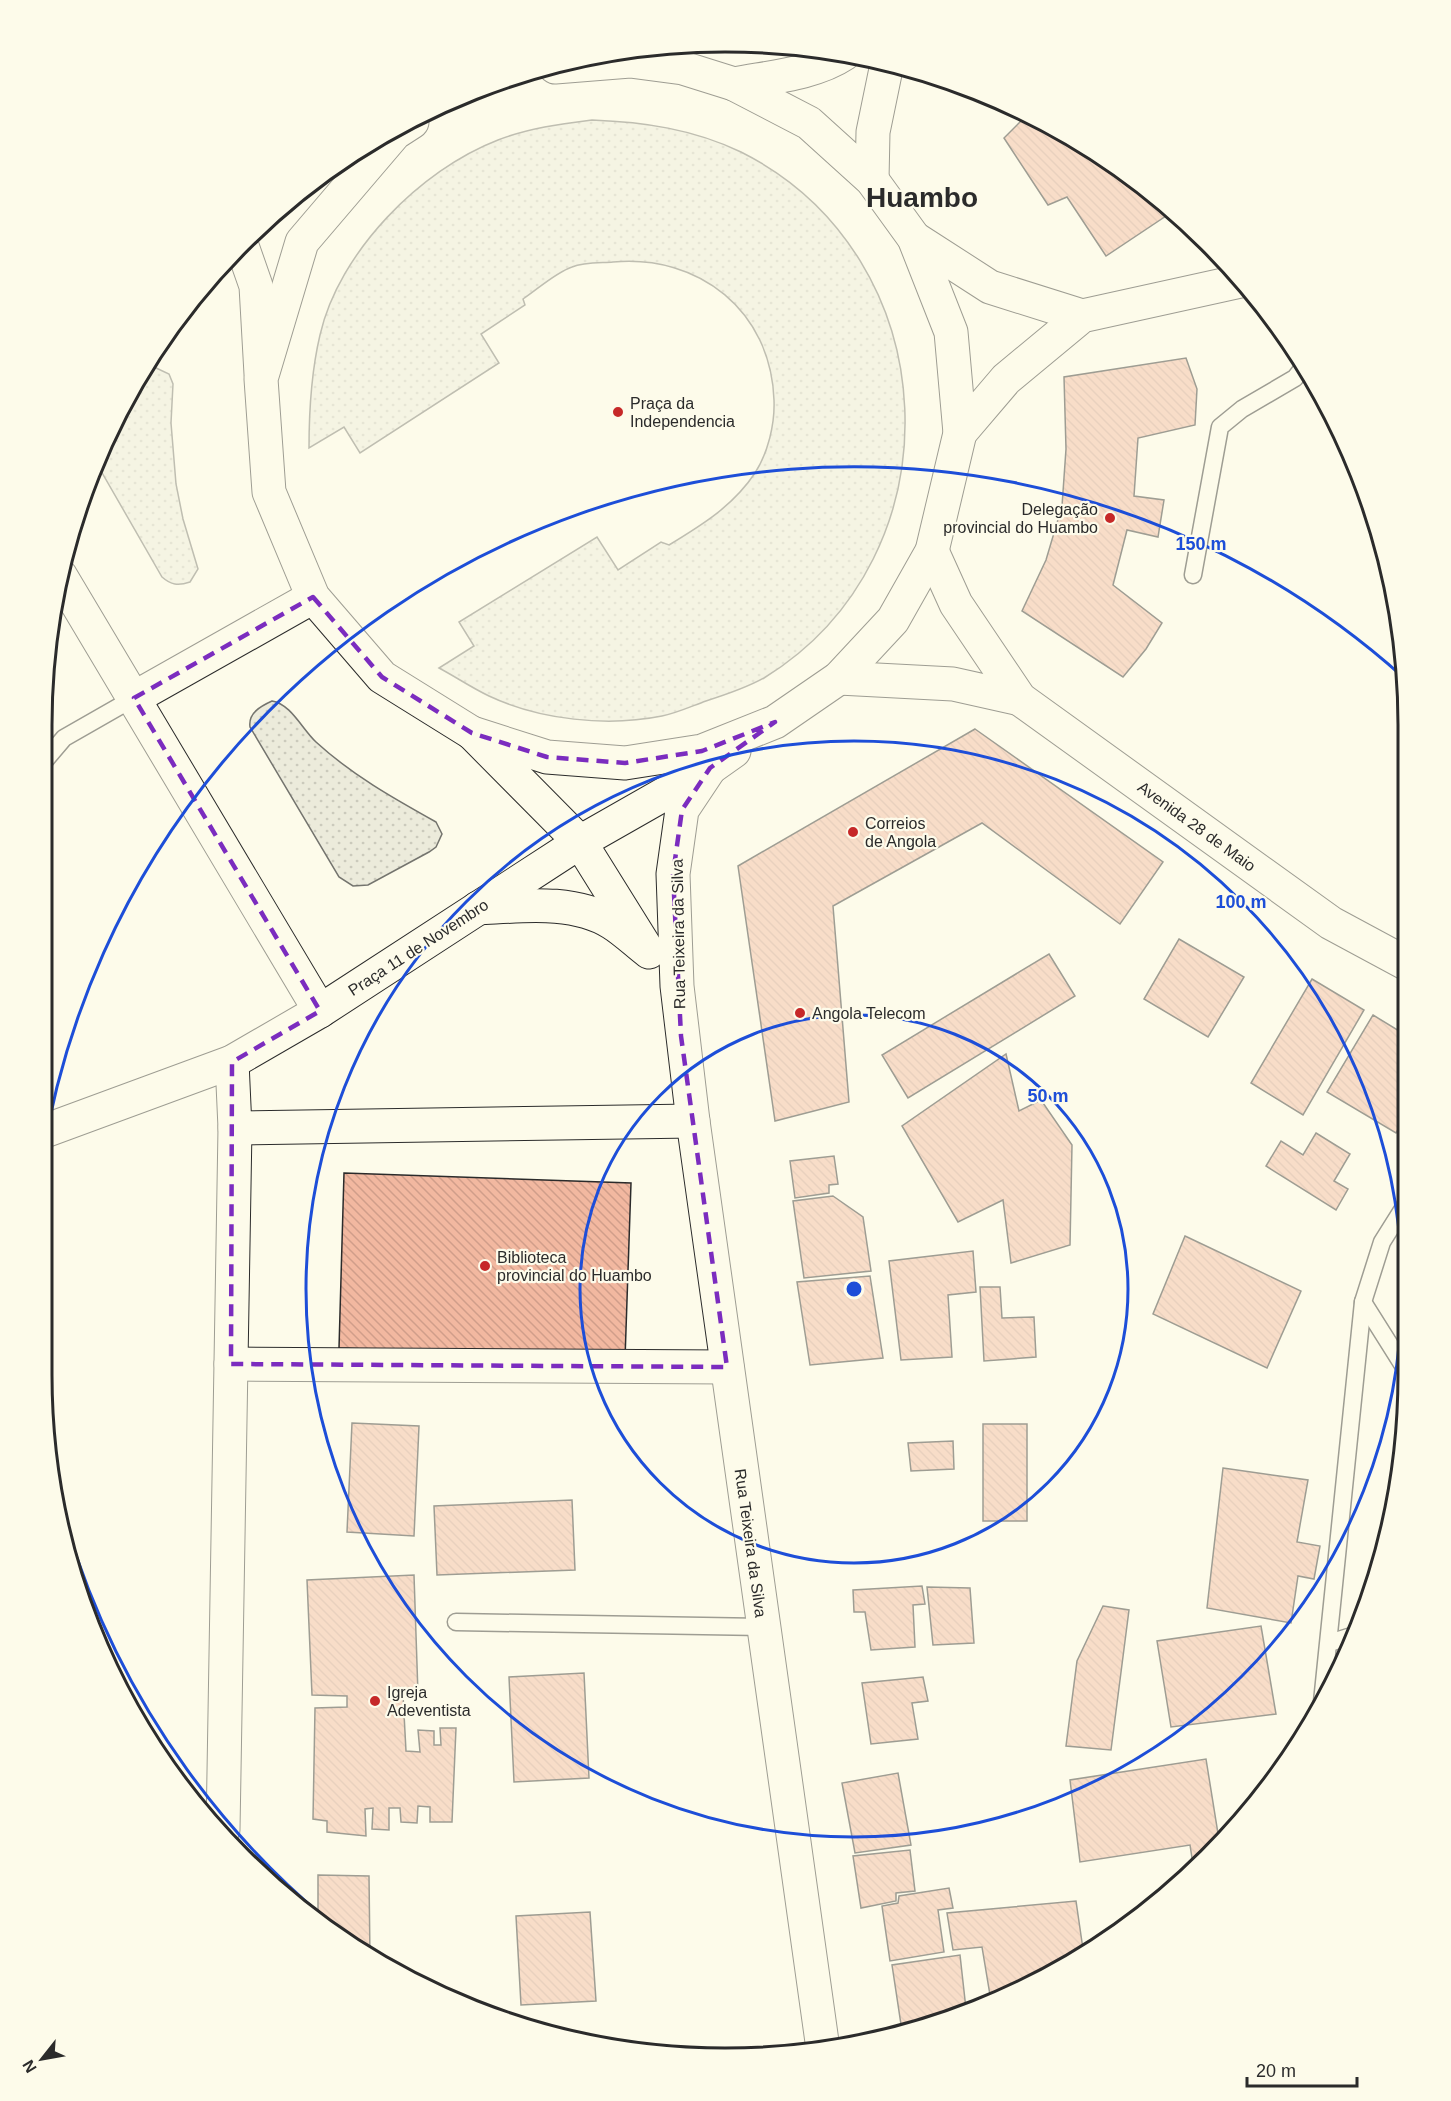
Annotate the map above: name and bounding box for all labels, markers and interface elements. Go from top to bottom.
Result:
district label: Huambo [866,182,978,213]
place label: Praça da Independencia [630,395,735,430]
marker: Praça da Independencia [611,405,625,419]
place label: Delegação provincial do Huambo [943,501,1098,536]
marker: Delegação provincial do Huambo [1103,511,1117,525]
text: 150 m [1175,534,1227,554]
street label: Avenida 28 de Maio [1135,778,1259,875]
place label: Correios de Angola [865,815,936,850]
marker: Correios de Angola [846,825,860,839]
street label: Rua Teixeira da Silva [669,859,688,1009]
text: 100 m [1215,892,1267,912]
street label: Praça 11 de Novembro [345,896,491,999]
place label: Angola Telecom [812,1005,926,1022]
marker: Angola Telecom [793,1006,807,1020]
text: 50 m [1027,1086,1069,1106]
place label: Biblioteca provincial do Huambo [497,1249,652,1284]
marker: Biblioteca provincial do Huambo [478,1259,492,1273]
centre of rings [844,1279,864,1299]
street label: Rua Teixeira da Silva [732,1468,769,1619]
place label: Igreja Adeventista [387,1684,471,1719]
marker: Igreja Adeventista [368,1694,382,1708]
north arrow [12,2029,72,2089]
scale bar [1247,2050,1356,2088]
text: N [19,2057,40,2076]
text: 20 m [1256,2061,1296,2081]

